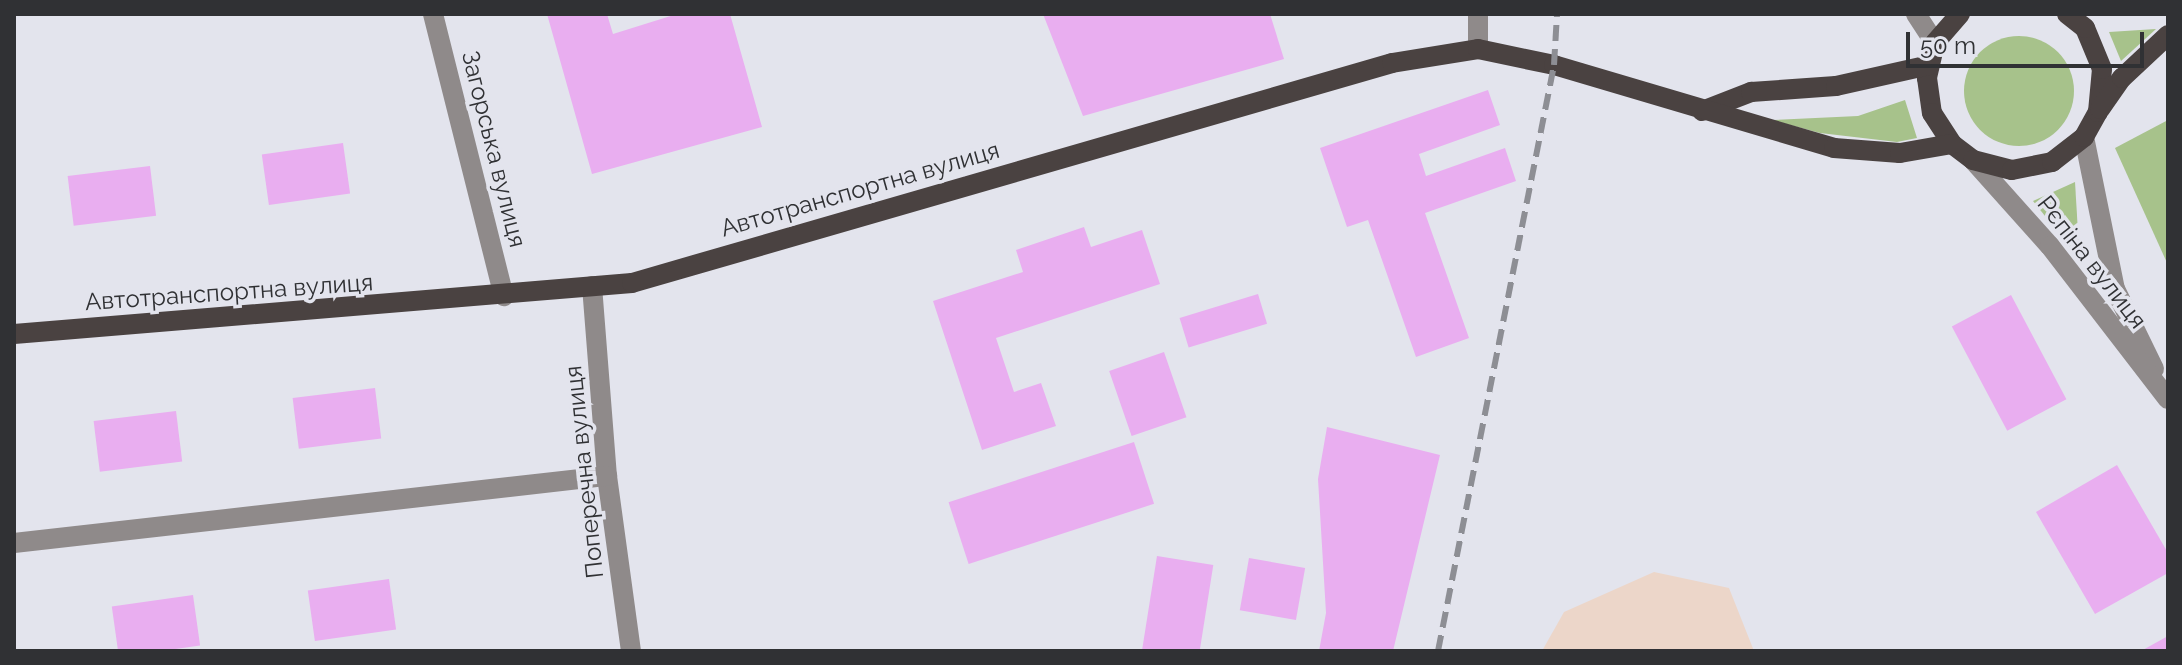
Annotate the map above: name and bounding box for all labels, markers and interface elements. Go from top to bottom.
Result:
scale bar [1910,16,2148,66]
text: 50 m [1920,31,1976,60]
street label: Загорська вулиця [456,48,532,250]
street label: Автотранспортна вулиця [717,135,1003,243]
street label: Рєпіна вулиця [2031,190,2153,334]
street label: Автотранспортна вулиця [84,268,374,316]
street label: Поперечна вулиця [559,364,609,580]

